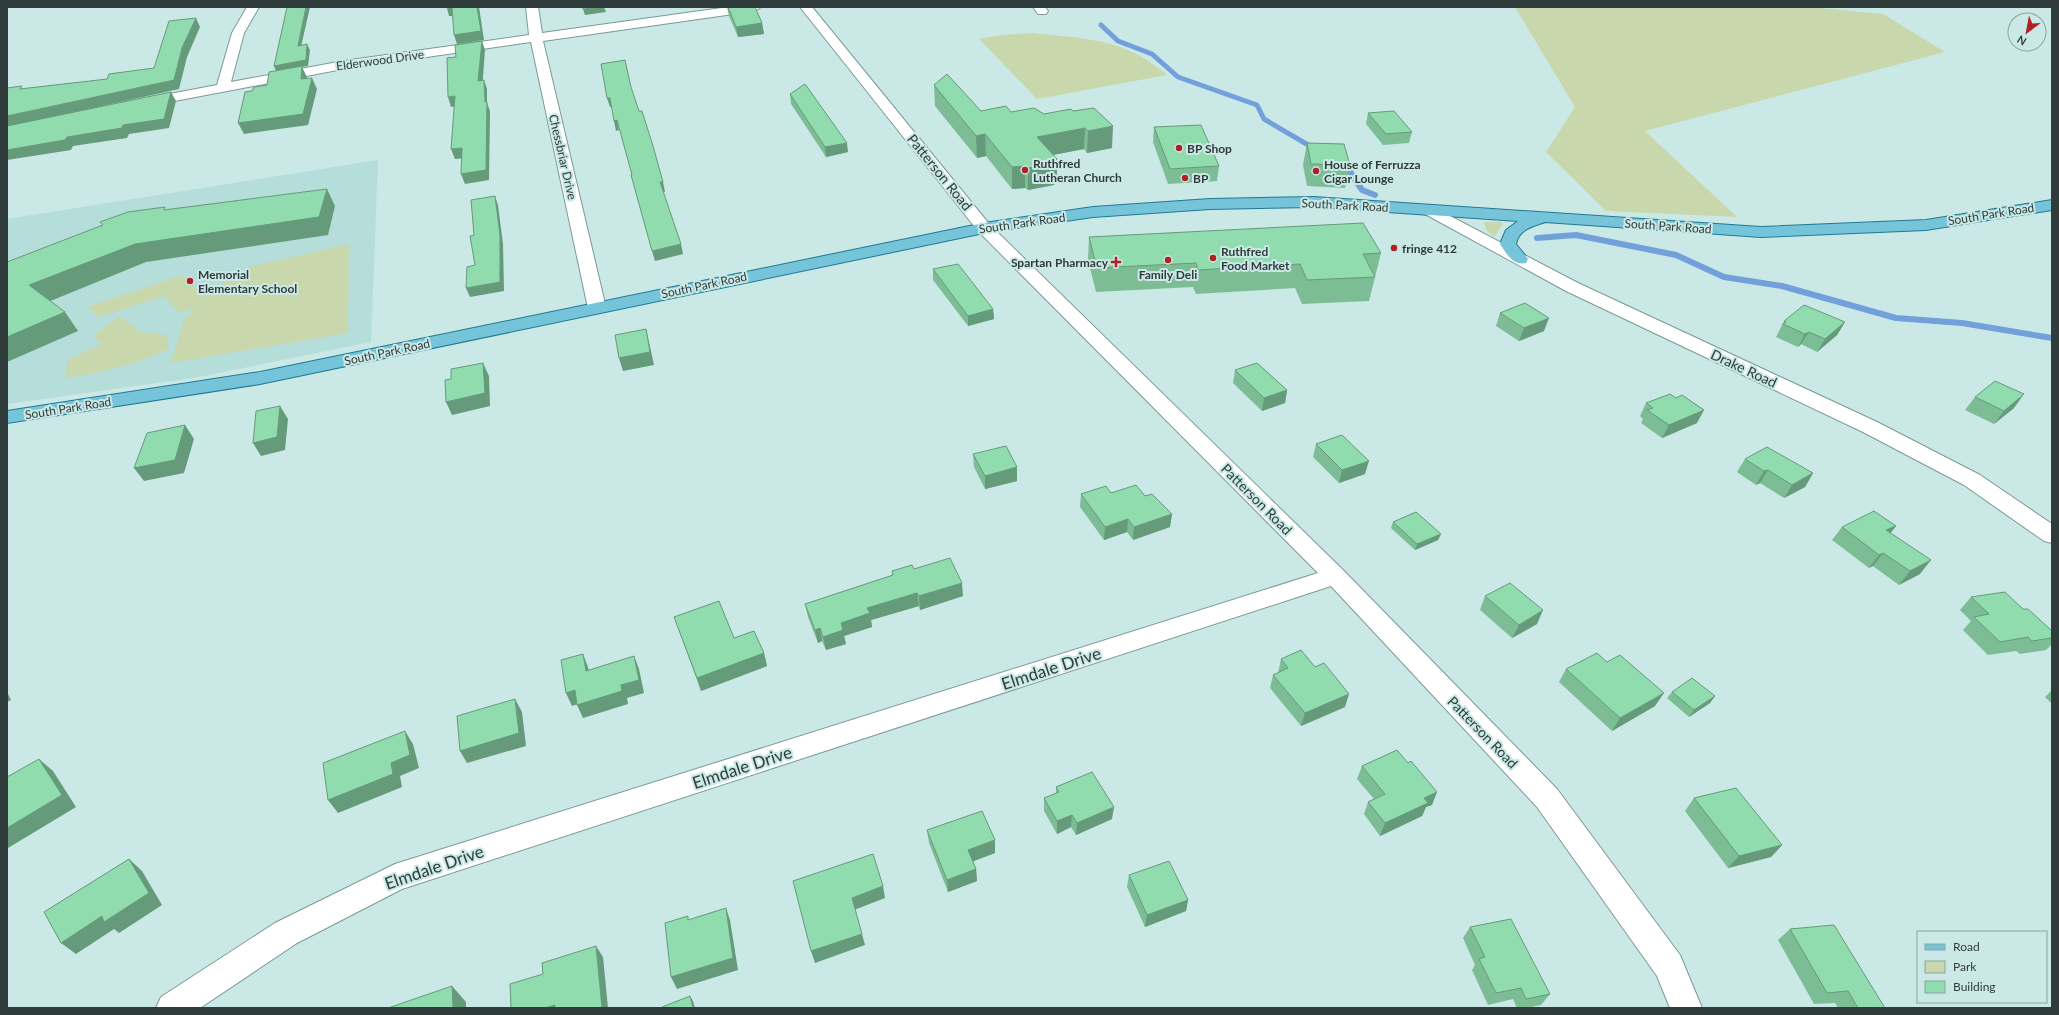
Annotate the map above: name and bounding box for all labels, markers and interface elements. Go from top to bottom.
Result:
north arrow [2007,12,2047,52]
text: N [2014,33,2028,49]
street label: Elderwood Drive [335,46,425,74]
street label: Chessbriar Drive [546,113,580,201]
street label: Patterson Road [904,130,976,214]
place label: BP Shop [1187,141,1232,156]
marker: BP Shop [1174,143,1184,153]
place label: Ruthfred Lutheran Church [1033,156,1122,185]
place label: House of Ferruzza Cigar Lounge [1324,157,1421,186]
marker: Ruthfred Lutheran Church [1020,165,1030,175]
marker: House of Ferruzza Cigar Lounge [1311,166,1321,176]
place label: BP [1193,171,1209,186]
marker: BP [1180,173,1190,183]
street label: South Park Road [1301,195,1389,215]
street label: South Park Road [1947,200,2035,228]
street label: South Park Road [978,210,1066,236]
street label: South Park Road [1624,215,1712,237]
place label: fringe 412 [1402,241,1457,256]
marker: fringe 412 [1389,243,1399,253]
place label: Ruthfred Food Market [1221,244,1290,273]
marker: Ruthfred Food Market [1208,253,1218,263]
place label: Spartan Pharmacy [1011,255,1109,270]
marker: Family Deli [1163,255,1173,265]
marker: Spartan Pharmacy [1111,257,1121,267]
place label: Memorial Elementary School [198,267,297,296]
place label: Family Deli [1139,267,1197,282]
street label: South Park Road [660,269,748,301]
marker: Memorial Elementary School [185,276,195,286]
street label: South Park Road [343,336,431,368]
street label: Drake Road [1708,345,1780,391]
street label: South Park Road [24,394,112,422]
street label: Patterson Road [1218,460,1296,538]
street label: Elmdale Drive [999,642,1104,694]
street label: Patterson Road [1444,692,1522,772]
street label: Elmdale Drive [690,741,795,793]
street label: Elmdale Drive [382,840,486,894]
legend [1917,931,2047,1003]
text: Road [1953,939,1980,954]
text: Park [1953,959,1977,974]
text: Building [1953,979,1996,994]

